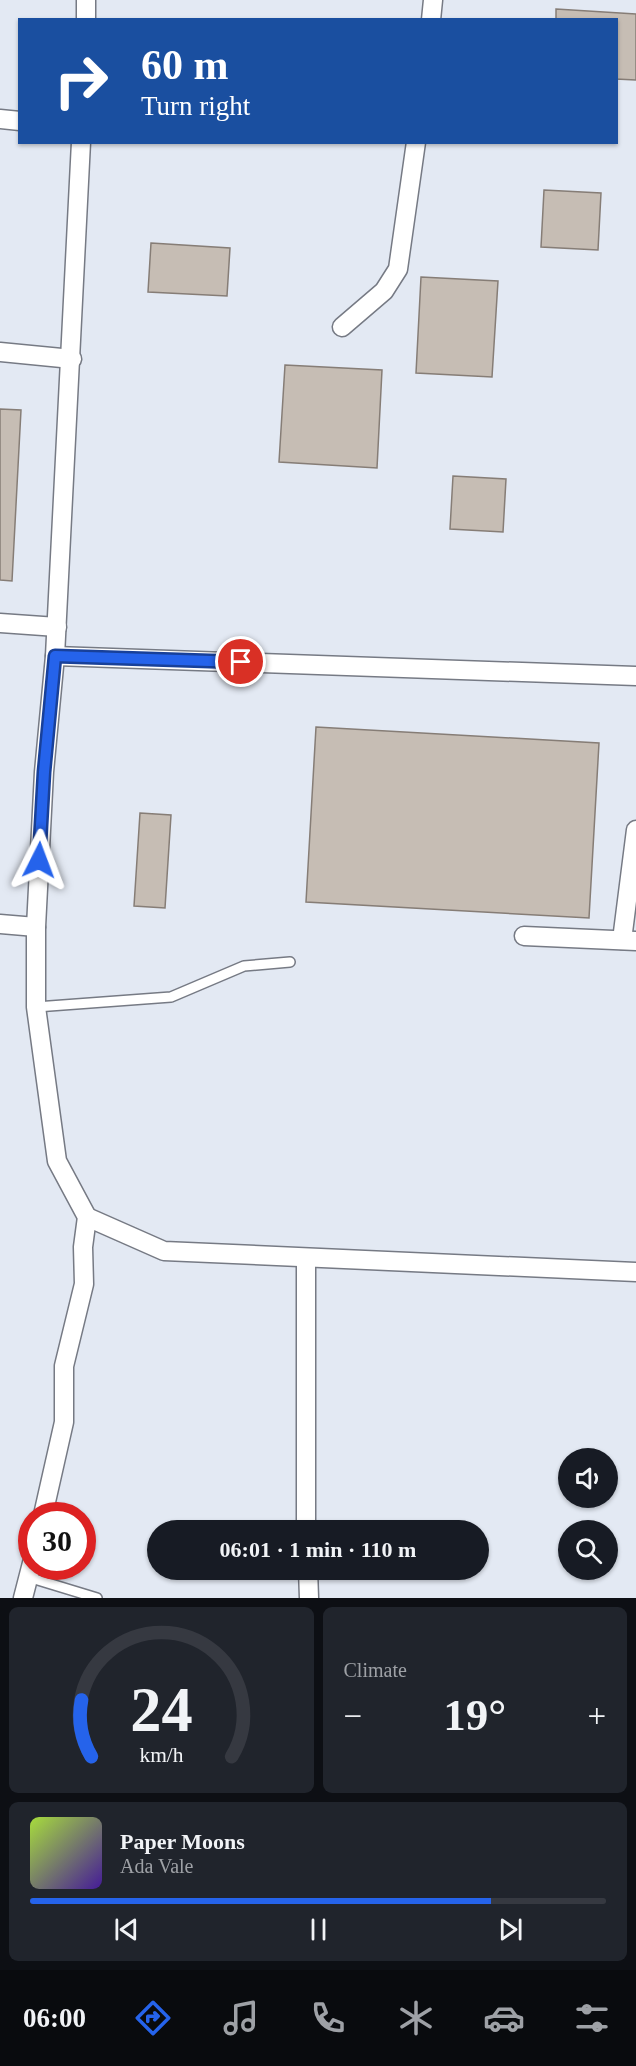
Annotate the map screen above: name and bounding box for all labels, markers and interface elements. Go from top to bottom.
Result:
icon: right [42,42,120,120]
text: 60 m [141,42,229,88]
text: Turn right [141,91,250,121]
pin [215,636,266,687]
icon: arrive [224,645,257,678]
position arrow [7,828,71,892]
map controls [558,1448,618,1580]
button: sound [558,1448,618,1508]
speed limit sign: 30 [18,1502,96,1580]
button: search [558,1520,618,1580]
text: 06:01 · 1 min · 110 m [220,1537,416,1562]
text: Climate [344,1659,407,1681]
text: 24 [130,1675,192,1744]
text: 19° [443,1690,506,1740]
text: − [344,1698,362,1734]
text: + [587,1698,606,1734]
text: km/h [139,1743,184,1767]
text: Paper Moons [120,1829,245,1854]
text: Ada Vale [120,1855,194,1877]
icon: previous [110,1913,143,1946]
icon: pause [302,1913,335,1946]
icon: next [494,1913,527,1946]
icon: directions [132,1997,174,2039]
icon: music [220,1997,262,2039]
icon: phone [307,1997,349,2039]
icon: climate [395,1997,437,2039]
icon: car [483,1997,525,2039]
icon: filters [571,1997,613,2039]
text: 06:00 [23,2003,86,2033]

